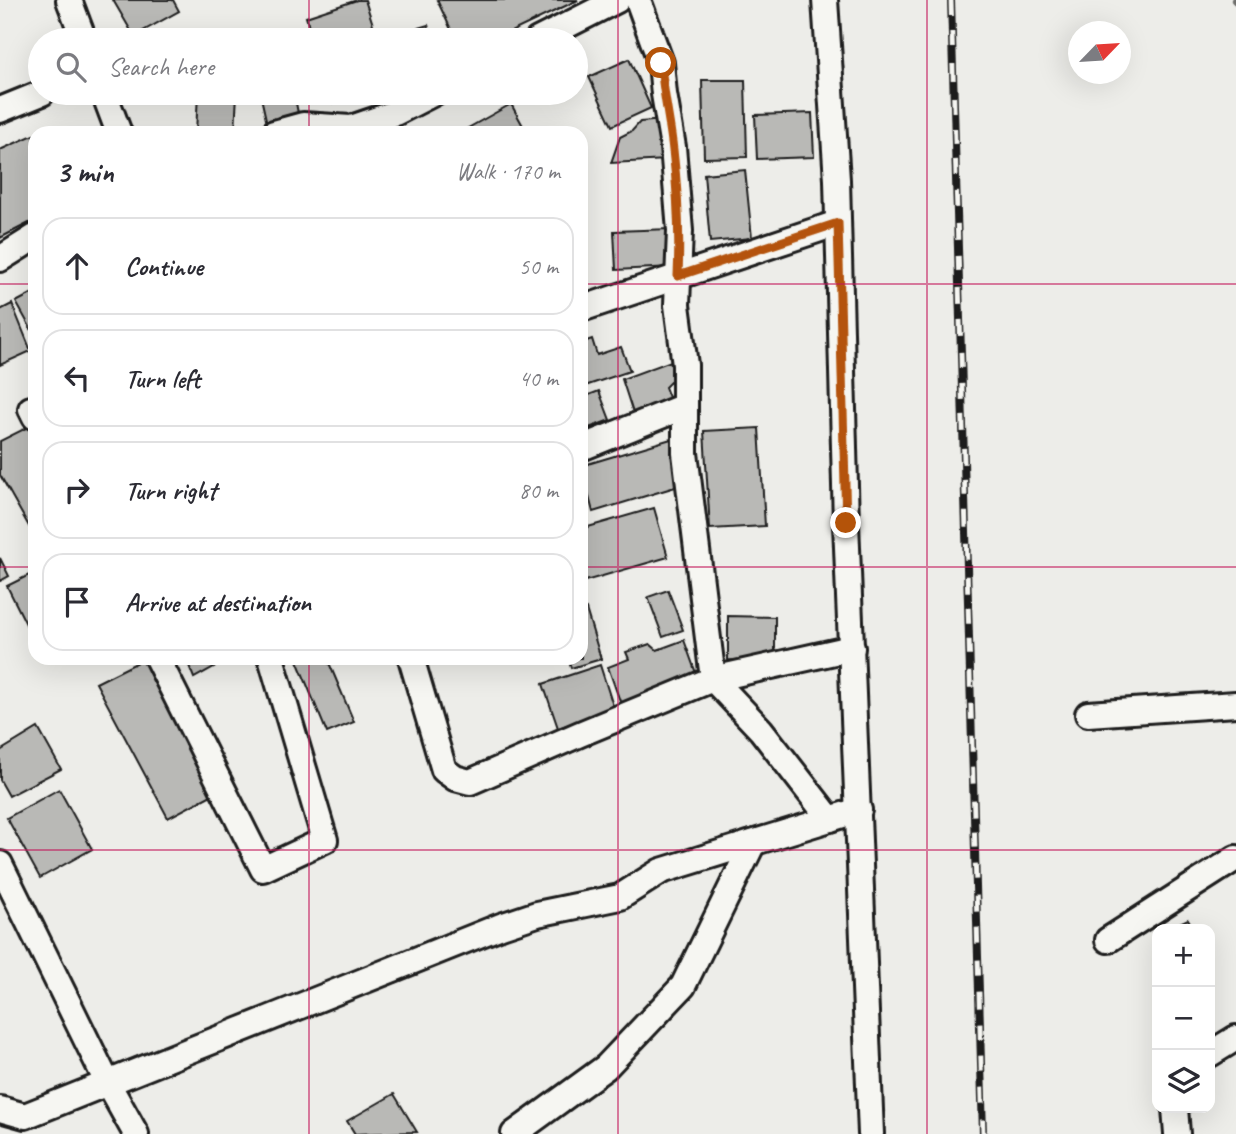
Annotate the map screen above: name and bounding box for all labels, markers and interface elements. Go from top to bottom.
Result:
north arrow [1068,21,1131,84]
search box [28,28,588,105]
route start [645,47,676,78]
icon: search [52,48,90,86]
text: Search here [108,50,214,83]
text: 3 min [56,153,113,191]
text: Walk · 170 m [456,157,560,186]
icon: ahead [58,247,96,285]
text: Continue [125,250,203,283]
text: 50 m [519,252,558,281]
icon: left [58,359,96,397]
text: Turn left [125,362,200,395]
text: 40 m [519,364,558,393]
icon: right [58,471,96,509]
text: Turn right [125,474,216,507]
text: 80 m [519,476,558,505]
route end [830,507,861,538]
icon: arrive [58,583,96,621]
text: Arrive at destination [125,586,311,619]
map controls [1152,924,1215,1113]
button: + [1152,924,1215,987]
button: − [1152,987,1215,1050]
button: layers [1152,1050,1215,1113]

